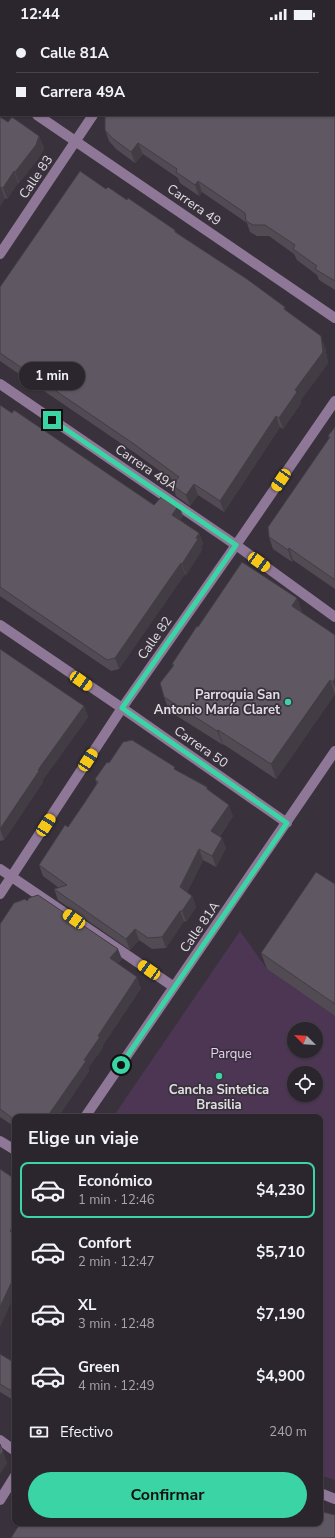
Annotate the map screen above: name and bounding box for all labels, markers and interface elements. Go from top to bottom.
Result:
text: 12:44 [20,4,60,24]
text: Calle 81A [40,43,109,63]
text: Carrera 49A [40,82,125,102]
street label: Calle 83 [15,152,57,202]
street label: Carrera 49 [163,180,225,230]
callout: 1 min [19,362,85,390]
text: 1 min [35,367,69,385]
route end [43,411,61,429]
street label: Carrera 49A [111,441,181,496]
car [269,467,293,493]
car [246,550,272,574]
street label: Calle 82 [134,613,176,663]
car [68,669,94,693]
place label: Parroquia San Antonio María Claret [154,686,281,719]
marker: Parroquia San Antonio María Claret [283,697,293,707]
street label: Carrera 50 [170,722,232,772]
car [76,747,100,773]
car [34,812,58,838]
street label: Calle 81A [176,898,224,956]
car [61,907,87,931]
car [136,958,162,982]
north arrow [287,1022,323,1058]
map controls [287,1022,323,1102]
park label: Parque [210,1045,252,1063]
route start [112,1056,130,1074]
button: locate [287,1066,323,1102]
marker: Cancha Sintetica Brasilia [214,1071,224,1081]
place label: Cancha Sintetica Brasilia [169,1081,269,1114]
text: Elige un viaje [28,1126,139,1150]
text: Económico [78,1171,152,1191]
icon: car [30,1172,66,1208]
text: $4,230 [256,1180,305,1200]
text: 1 min · 12:46 [78,1191,154,1209]
text: Confort [78,1233,131,1253]
icon: car [30,1234,66,1270]
text: $5,710 [256,1242,305,1262]
text: 2 min · 12:47 [78,1253,154,1271]
text: XL [78,1295,97,1315]
icon: car [30,1296,66,1332]
text: $7,190 [256,1304,305,1324]
text: 3 min · 12:48 [78,1315,154,1333]
text: Green [78,1357,120,1377]
icon: car [30,1358,66,1394]
text: $4,900 [256,1366,305,1386]
text: 4 min · 12:49 [78,1377,154,1395]
icon: cash [28,1421,50,1443]
text: Efectivo [60,1422,113,1442]
text: 240 m [269,1423,307,1441]
button: Confirmar [28,1472,307,1518]

